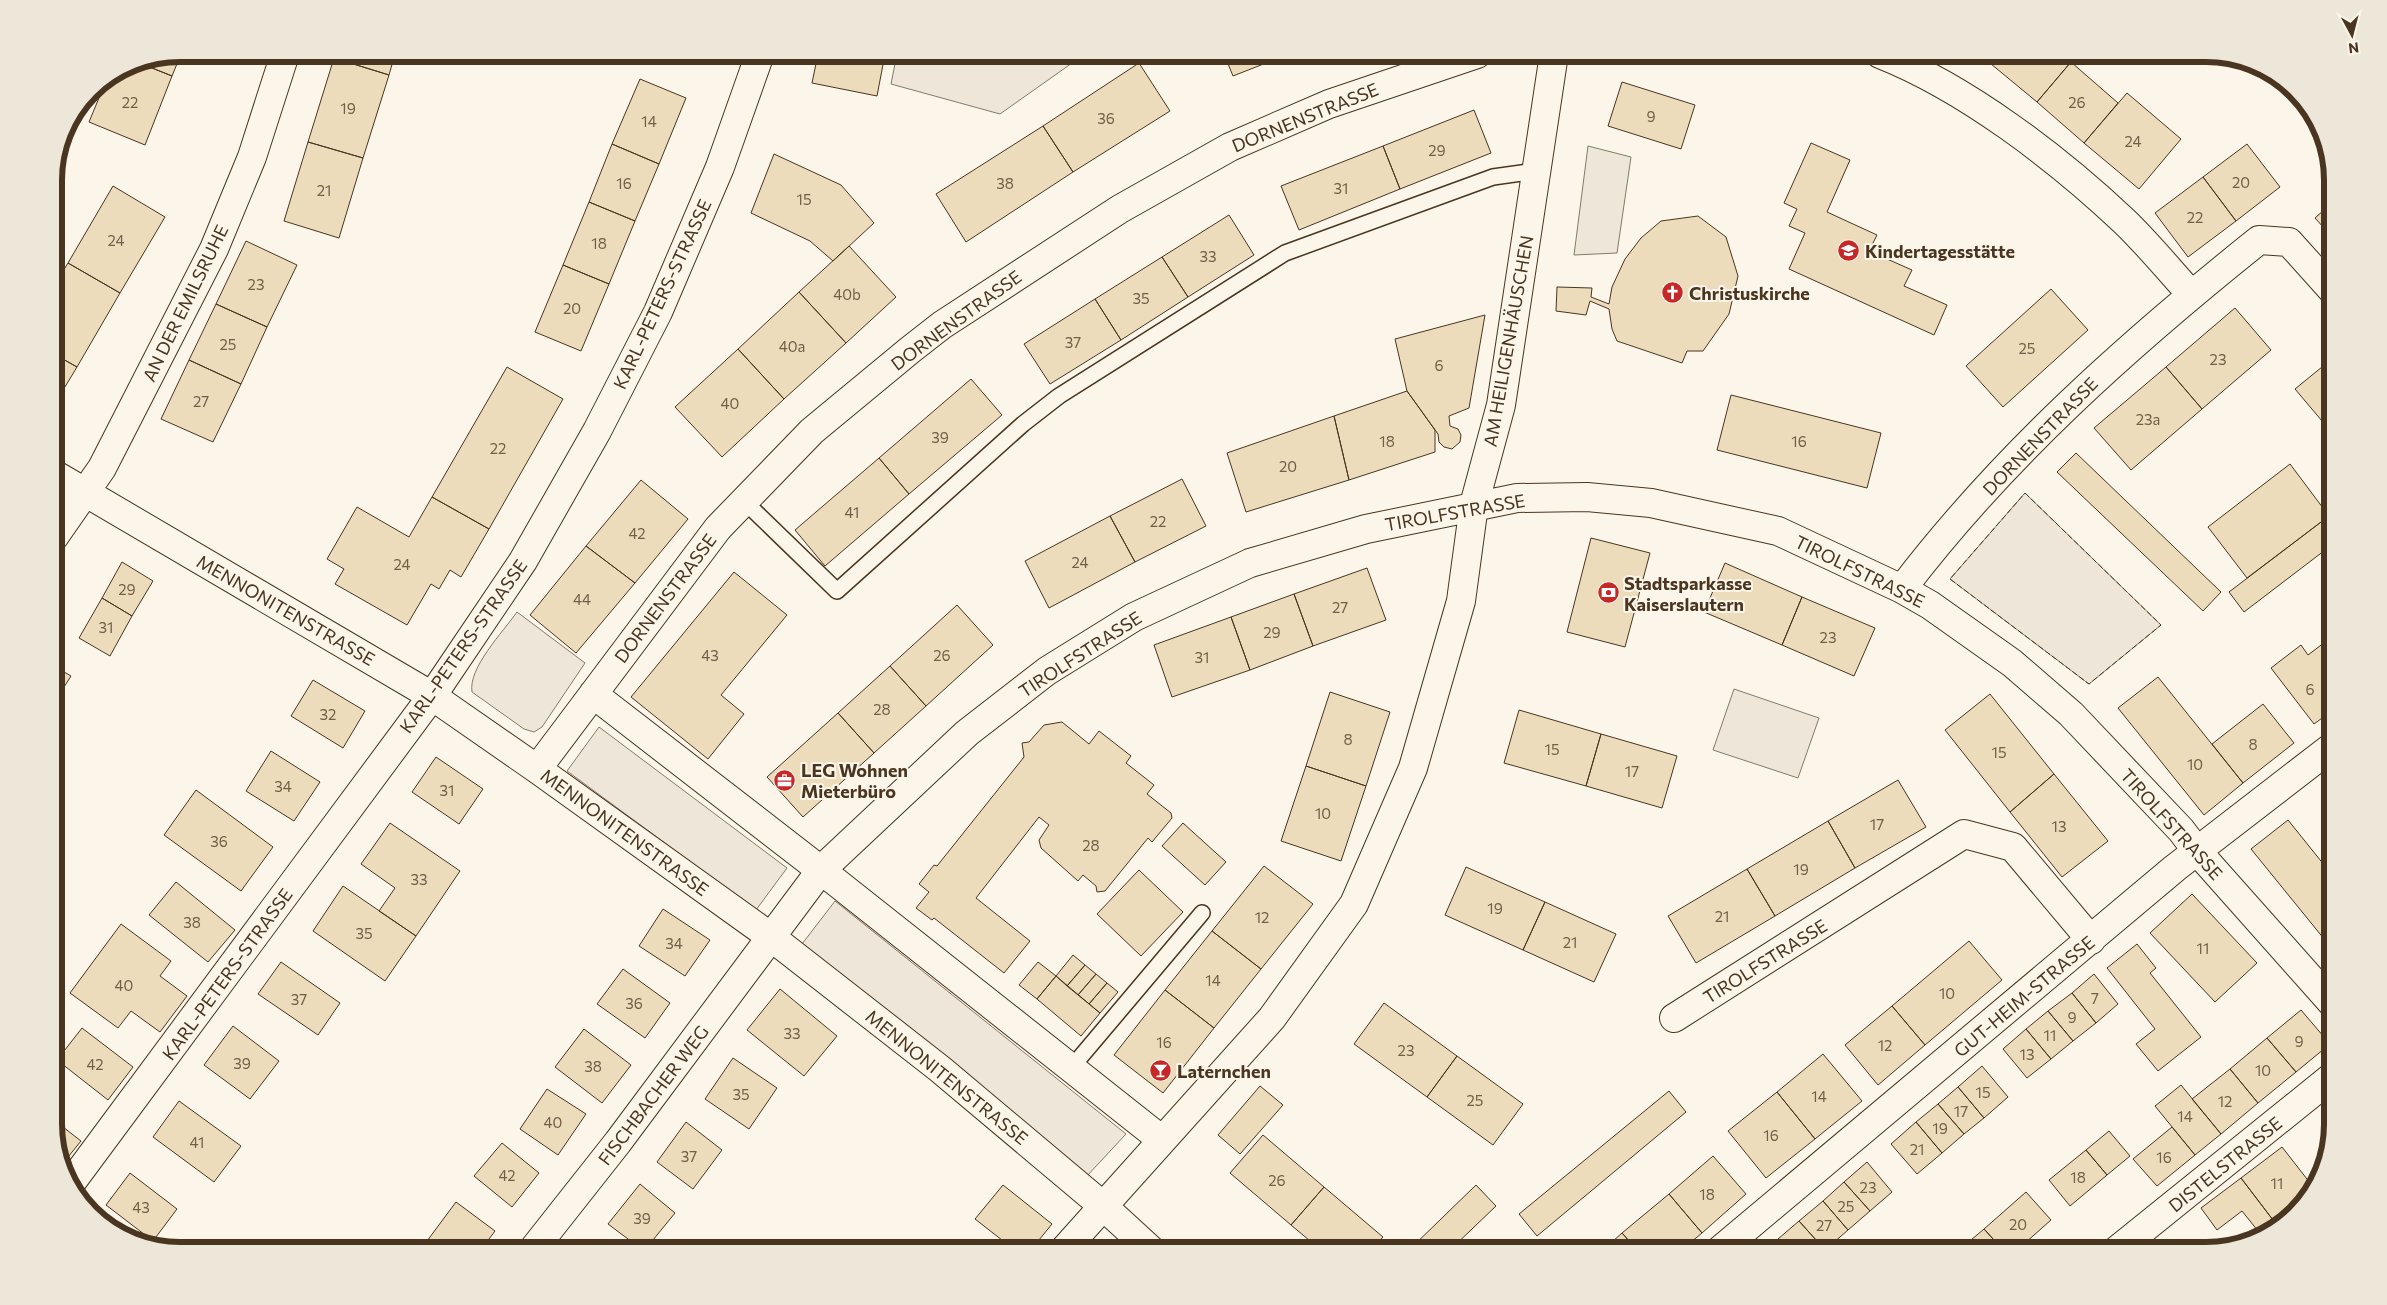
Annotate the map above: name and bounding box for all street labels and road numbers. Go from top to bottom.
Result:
street label: DORNENSTRASSE [1229,78,1381,156]
street label: KARL-PETERS-STRASSE [608,196,716,392]
street label: AN DER EMILSRUHE [137,221,233,385]
street label: AM HEILIGENHÄUSCHEN [1479,234,1537,448]
street label: DORNENSTRASSE [886,265,1026,375]
street label: DORNENSTRASSE [1978,372,2102,500]
street label: TIROLFSTRASSE [1383,489,1527,535]
street label: DORNENSTRASSE [609,529,721,667]
street label: TIROLFSTRASSE [1791,530,1929,612]
street label: MENNONITENSTRASSE [193,550,379,670]
street label: KARL-PETERS-STRASSE [395,555,531,737]
street label: TIROLFSTRASSE [1015,606,1145,702]
street label: MENNONITENSTRASSE [537,764,713,900]
street label: TIROLFSTRASSE [2116,764,2228,884]
street label: KARL-PETERS-STRASSE [157,884,297,1064]
street label: TIROLFSTRASSE [1699,914,1831,1008]
street label: GUT-HEIM-STRASSE [1949,931,2099,1061]
street label: MENNONITENSTRASSE [861,1005,1033,1149]
street label: FISCHBACHER WEG [593,1021,713,1169]
street label: DISTELSTRASSE [2164,1112,2286,1216]

